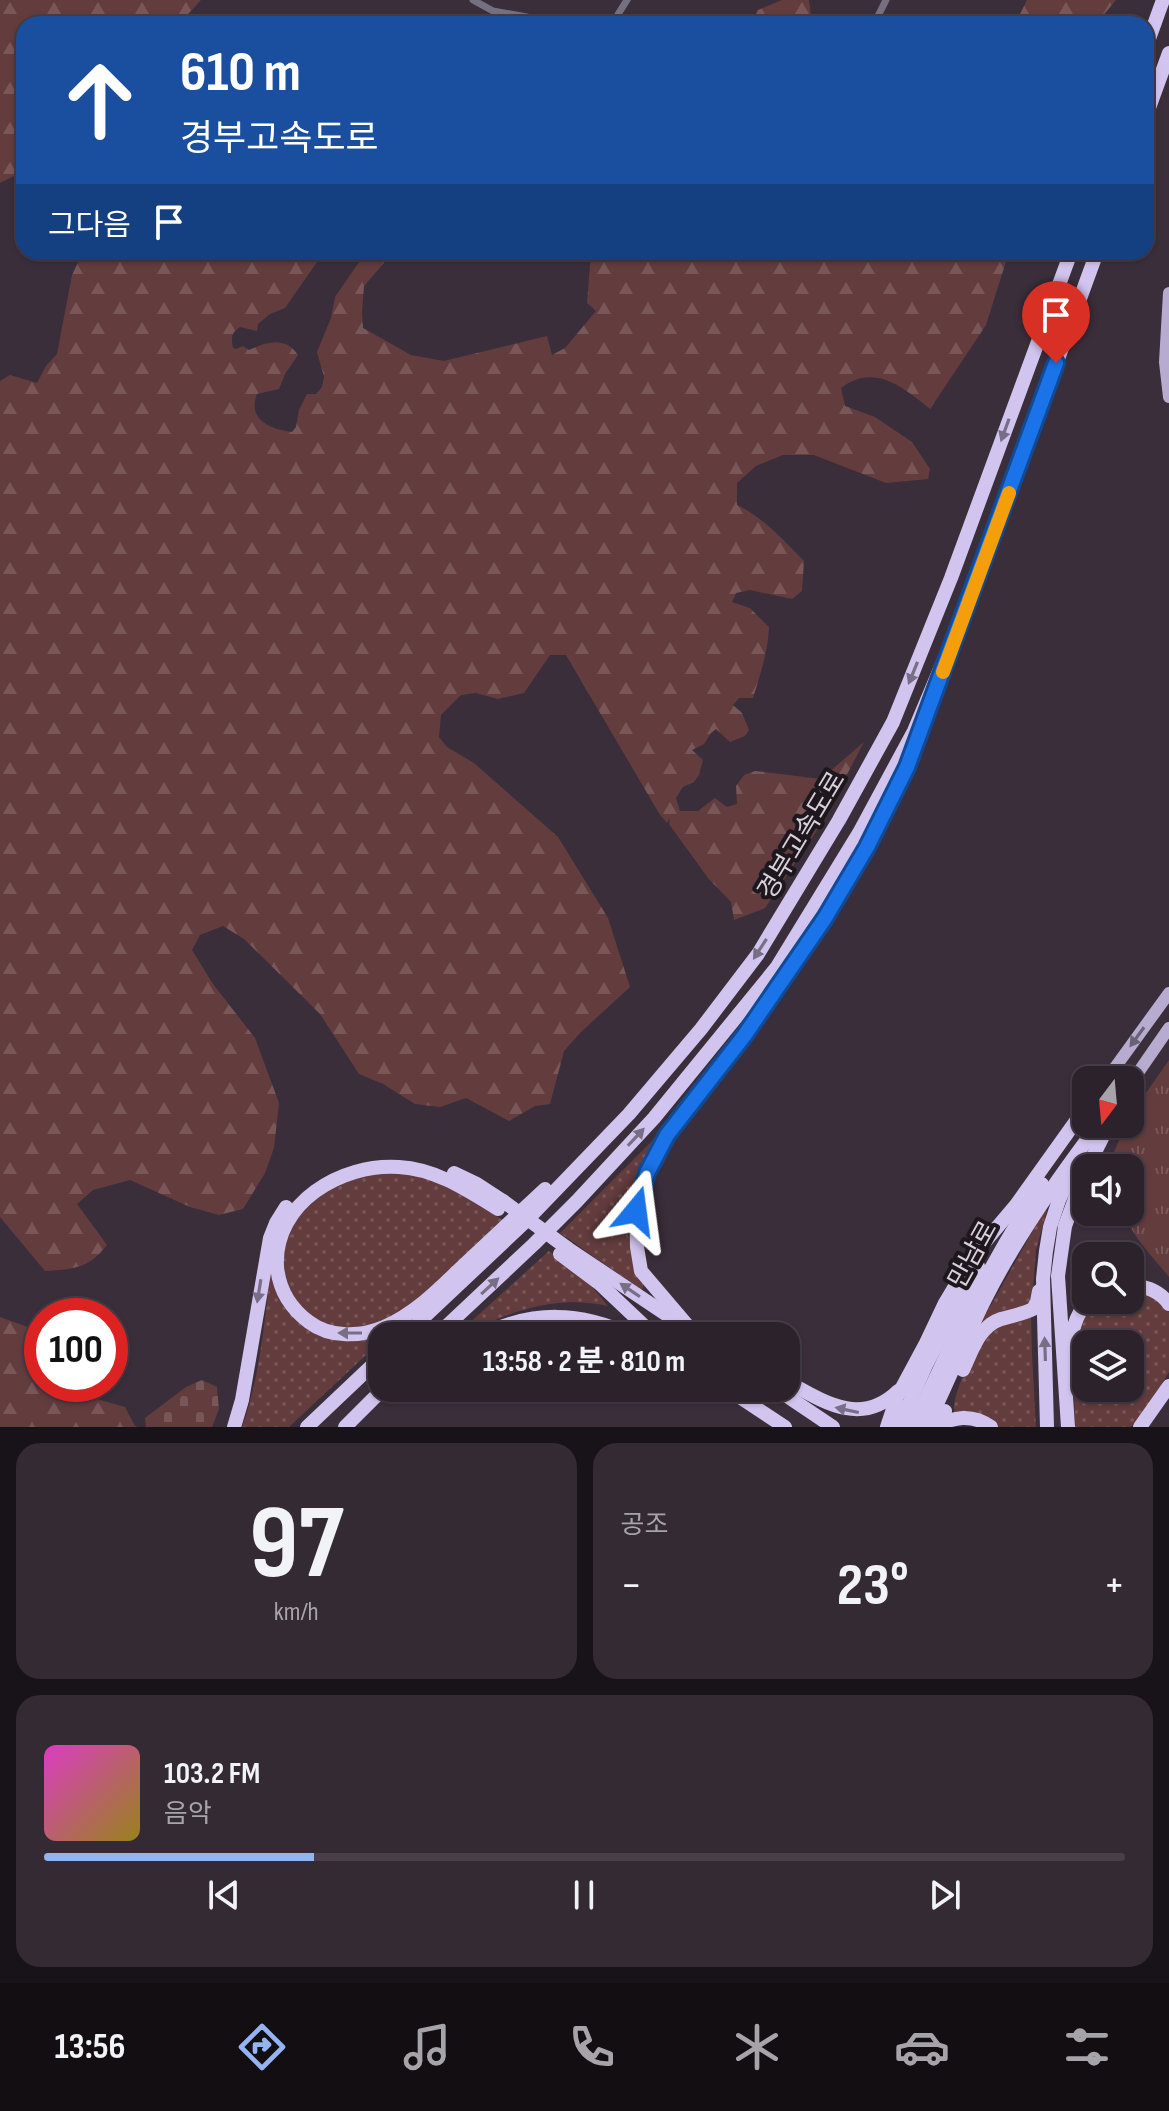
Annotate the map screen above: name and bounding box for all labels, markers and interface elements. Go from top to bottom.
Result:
text: 610 m [180,40,301,107]
icon: ahead [48,48,152,152]
text: 경부고속도로 [180,118,379,161]
icon: arrive [147,200,191,244]
text: 그다음 [48,208,131,244]
pin [1022,281,1090,363]
icon: arrive [1034,293,1078,337]
one-way arrow [998,418,1011,442]
one-way arrow [906,661,919,685]
street label: 경부고속도로 [752,766,853,905]
one-way arrow [753,938,767,960]
one-way arrow [1130,1026,1146,1047]
north arrow [1072,1066,1144,1138]
map controls [1072,1066,1144,1402]
one-way arrow [627,1128,644,1148]
button: sound [1072,1154,1144,1226]
position arrow [594,1169,678,1253]
street label: 만남로 [942,1216,1004,1294]
button: search [1072,1242,1144,1314]
one-way arrow [481,1277,500,1295]
one-way arrow [253,1279,265,1304]
one-way arrow [619,1283,641,1297]
speed limit sign: 100 [24,1298,128,1402]
one-way arrow [337,1327,362,1339]
button: layers [1072,1330,1144,1402]
one-way arrow [1039,1336,1051,1361]
text: 13:58 · 2 분 · 810 m [483,1344,685,1380]
one-way arrow [834,1403,859,1416]
text: 97 [249,1482,344,1607]
text: 공조 [621,1510,668,1541]
text: 23° [837,1550,909,1622]
text: − [621,1559,642,1612]
text: + [1103,1559,1125,1612]
text: km/h [274,1597,319,1628]
text: 103.2 FM [164,1756,260,1792]
text: 음악 [164,1799,212,1830]
icon: previous [202,1873,246,1917]
icon: pause [562,1873,606,1917]
icon: next [923,1873,967,1917]
icon: directions [234,2019,290,2075]
icon: music [399,2019,455,2075]
icon: phone [564,2019,620,2075]
icon: climate [729,2019,785,2075]
icon: car [894,2019,950,2075]
icon: filters [1059,2019,1115,2075]
text: 13:56 [54,2026,125,2069]

